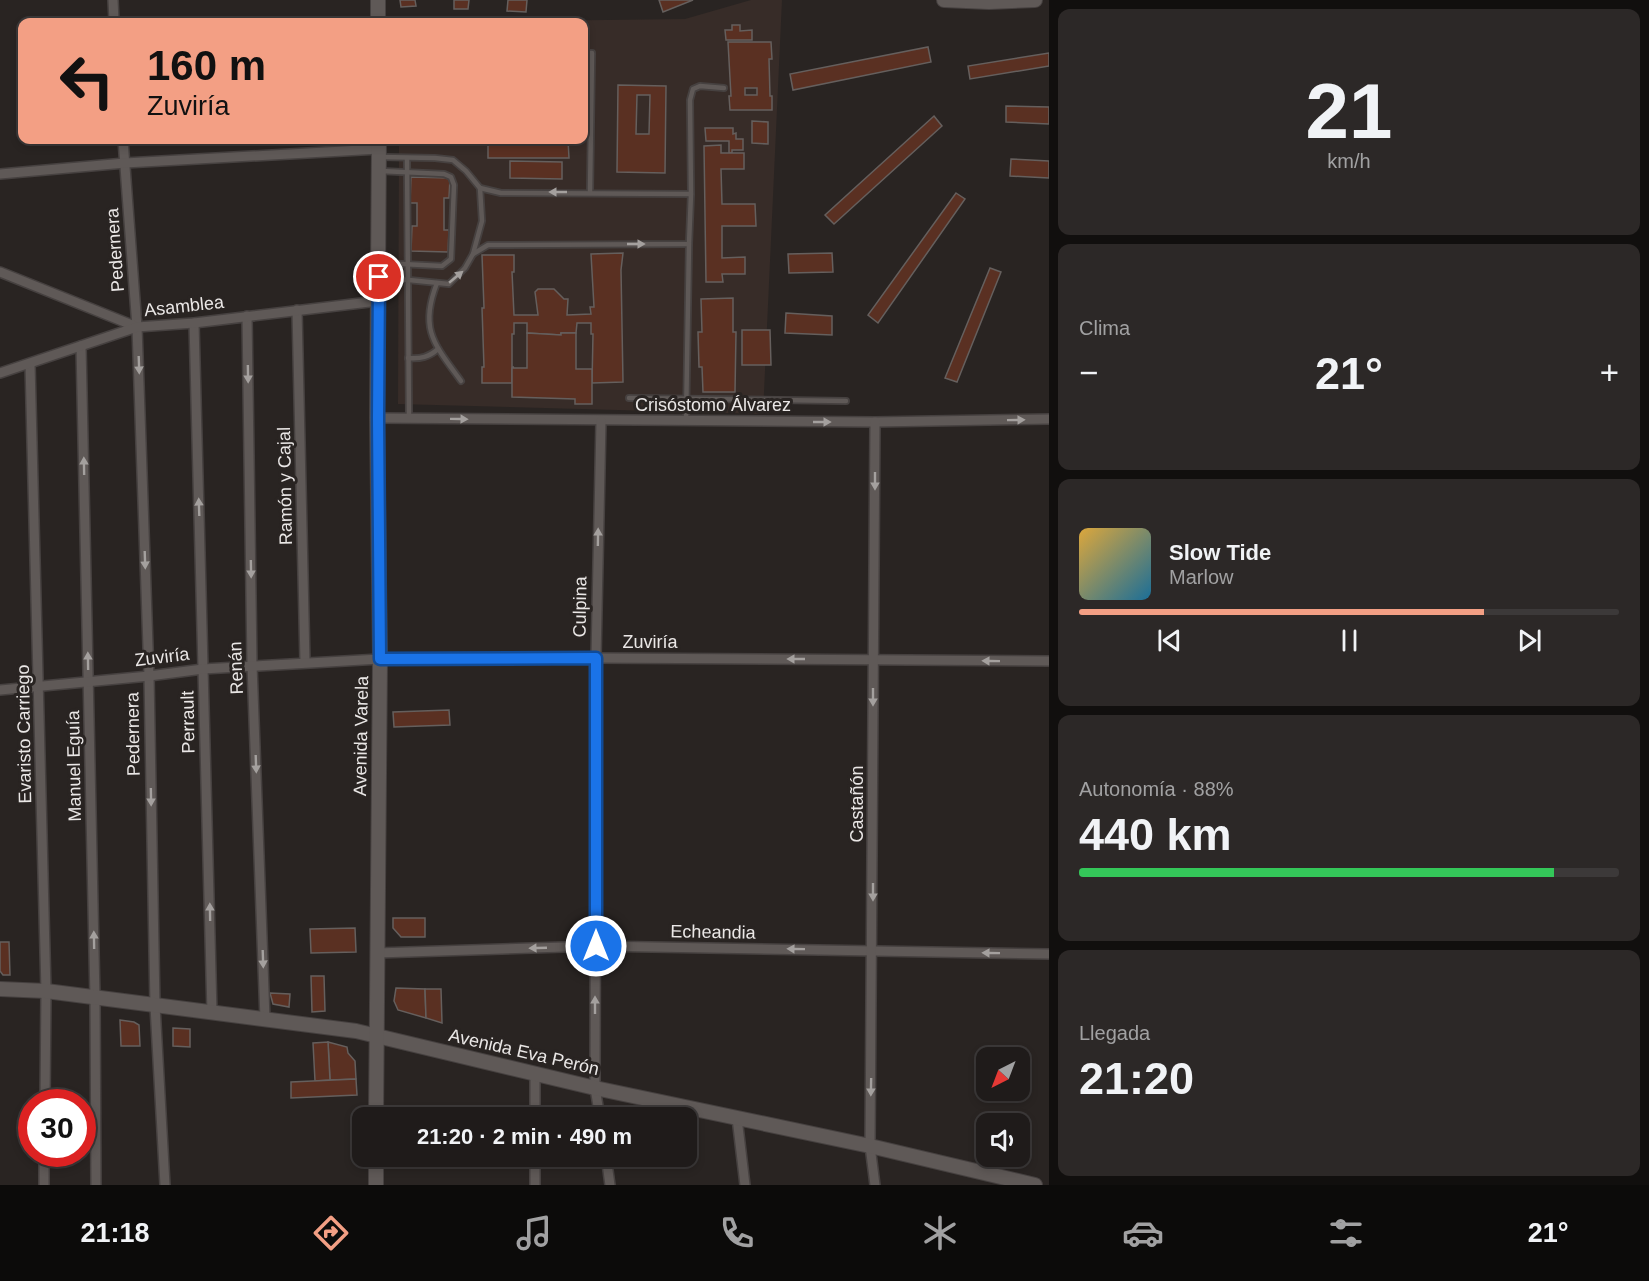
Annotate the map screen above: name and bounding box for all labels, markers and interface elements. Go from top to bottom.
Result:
icon: left [48,42,126,120]
text: 160 m [147,42,266,89]
text: 21 [1306,67,1392,155]
text: Zuviría [147,91,230,121]
text: km/h [1327,150,1371,172]
one-way arrow [548,187,567,197]
street label: Pedernera [102,206,128,293]
one-way arrow [626,239,645,249]
pin [353,251,404,302]
icon: arrive [362,260,395,293]
one-way arrow [448,270,463,284]
street label: Asamblea [143,292,226,320]
text: Clima [1079,317,1130,339]
text: 21° [1315,348,1383,399]
text: − [1079,354,1098,391]
text: + [1600,354,1619,391]
one-way arrow [134,356,143,375]
one-way arrow [243,365,253,384]
street label: Crisóstomo Álvarez [635,395,791,415]
one-way arrow [449,414,468,424]
one-way arrow [1007,415,1026,424]
one-way arrow [812,417,831,427]
street label: Ramón y Cajal [274,427,296,545]
one-way arrow [79,457,89,476]
one-way arrow [870,471,879,490]
one-way arrow [194,498,204,517]
one-way arrow [593,528,603,547]
text: Slow Tide [1169,540,1271,565]
one-way arrow [140,551,150,570]
one-way arrow [246,560,256,579]
text: Marlow [1169,566,1233,588]
street label: Culpina [569,575,591,638]
icon: previous [1153,624,1186,657]
icon: pause [1333,624,1366,657]
icon: next [1513,624,1546,657]
street label: Zuviría [622,632,678,652]
street label: Renán [225,641,247,695]
street label: Zuviría [133,644,191,670]
one-way arrow [83,651,93,670]
one-way arrow [786,654,805,664]
one-way arrow [981,656,1000,666]
street label: Evaristo Carriego [13,664,35,804]
street label: Avenida Varela [350,675,372,796]
one-way arrow [869,687,878,706]
street label: Perrault [177,690,199,754]
street label: Pedernera [122,691,144,776]
street label: Manuel Eguía [63,709,85,822]
one-way arrow [251,755,260,774]
street label: Castañón [847,765,867,843]
text: Autonomía · 88% [1079,778,1234,800]
one-way arrow [146,788,156,807]
text: 440 km [1079,809,1232,860]
one-way arrow [868,882,878,901]
one-way arrow [205,903,215,922]
position arrow [564,914,628,978]
street label: Echeandia [670,921,757,943]
one-way arrow [89,930,99,949]
one-way arrow [528,943,547,953]
one-way arrow [786,945,805,954]
one-way arrow [981,948,1000,958]
one-way arrow [259,950,268,969]
one-way arrow [590,996,600,1015]
text: Llegada [1079,1022,1150,1044]
street label: Avenida Eva Perón [447,1025,601,1079]
north arrow [976,1047,1030,1101]
map controls [976,1047,1030,1167]
text: 21:20 [1079,1053,1194,1104]
one-way arrow [866,1077,876,1096]
speed limit sign: 30 [18,1089,96,1167]
button: sound [976,1113,1030,1167]
text: 21:20 · 2 min · 490 m [417,1124,632,1149]
icon: directions [310,1212,352,1254]
icon: music [513,1212,555,1254]
icon: phone [716,1212,758,1254]
icon: climate [919,1212,961,1254]
icon: car [1122,1212,1164,1254]
icon: filters [1325,1212,1367,1254]
text: 21:18 [80,1218,150,1248]
text: 21° [1528,1218,1568,1248]

